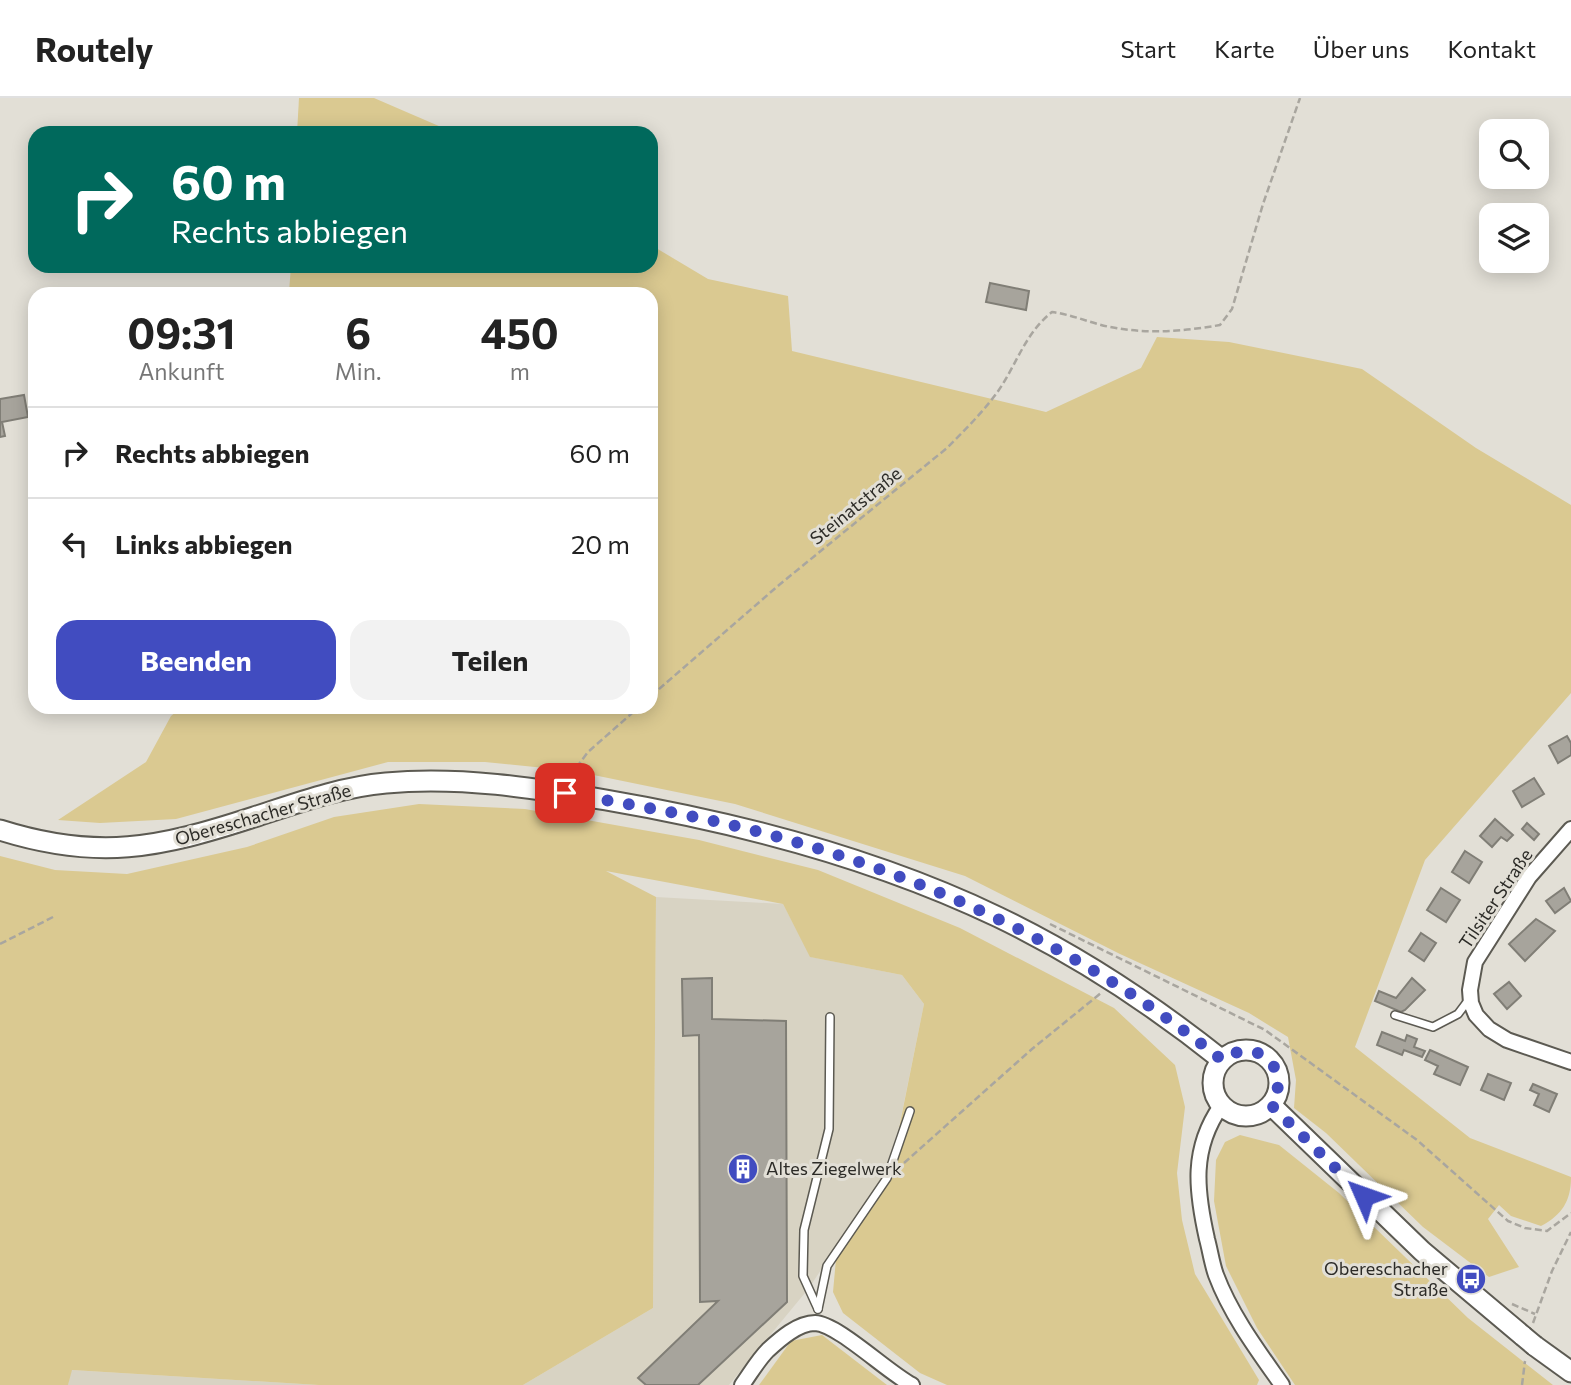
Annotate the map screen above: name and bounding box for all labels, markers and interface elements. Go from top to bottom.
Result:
text: Routely [35,28,153,69]
text: Start [1121,34,1176,63]
text: Karte [1214,34,1275,63]
text: Über uns [1313,34,1409,63]
text: Kontakt [1447,34,1536,63]
map controls [1479,119,1549,273]
button: search [1479,119,1549,189]
text: 60 m [171,150,286,210]
icon: right [56,154,147,245]
button: layers [1479,203,1549,273]
text: Rechts abbiegen [171,210,408,250]
text: 09:31 [127,306,236,358]
text: 6 [345,306,371,358]
text: 450 [481,306,559,358]
text: Ankunft [138,357,224,385]
text: Min. [335,357,381,385]
text: m [510,357,530,385]
icon: right [56,434,94,472]
text: Rechts abbiegen [115,437,310,468]
text: 60 m [570,437,630,468]
street label: Steinatstraße [805,462,906,549]
icon: left [56,525,94,563]
text: Links abbiegen [115,528,293,559]
text: 20 m [571,528,630,559]
button: Beenden [56,620,336,700]
button: Teilen [350,620,630,700]
pin [535,763,595,823]
icon: arrive [546,774,584,812]
street label: Obereschacher Straße [172,778,353,850]
street label: Tilsiter Straße [1454,844,1537,952]
building icon: Altes Ziegelwerk [726,1152,760,1186]
place label: Altes Ziegelwerk [766,1157,902,1179]
position arrow [1327,1159,1401,1233]
place label: Obereschacher Straße [1324,1257,1448,1300]
bus stop icon: Obereschacher Straße [1454,1262,1488,1296]

